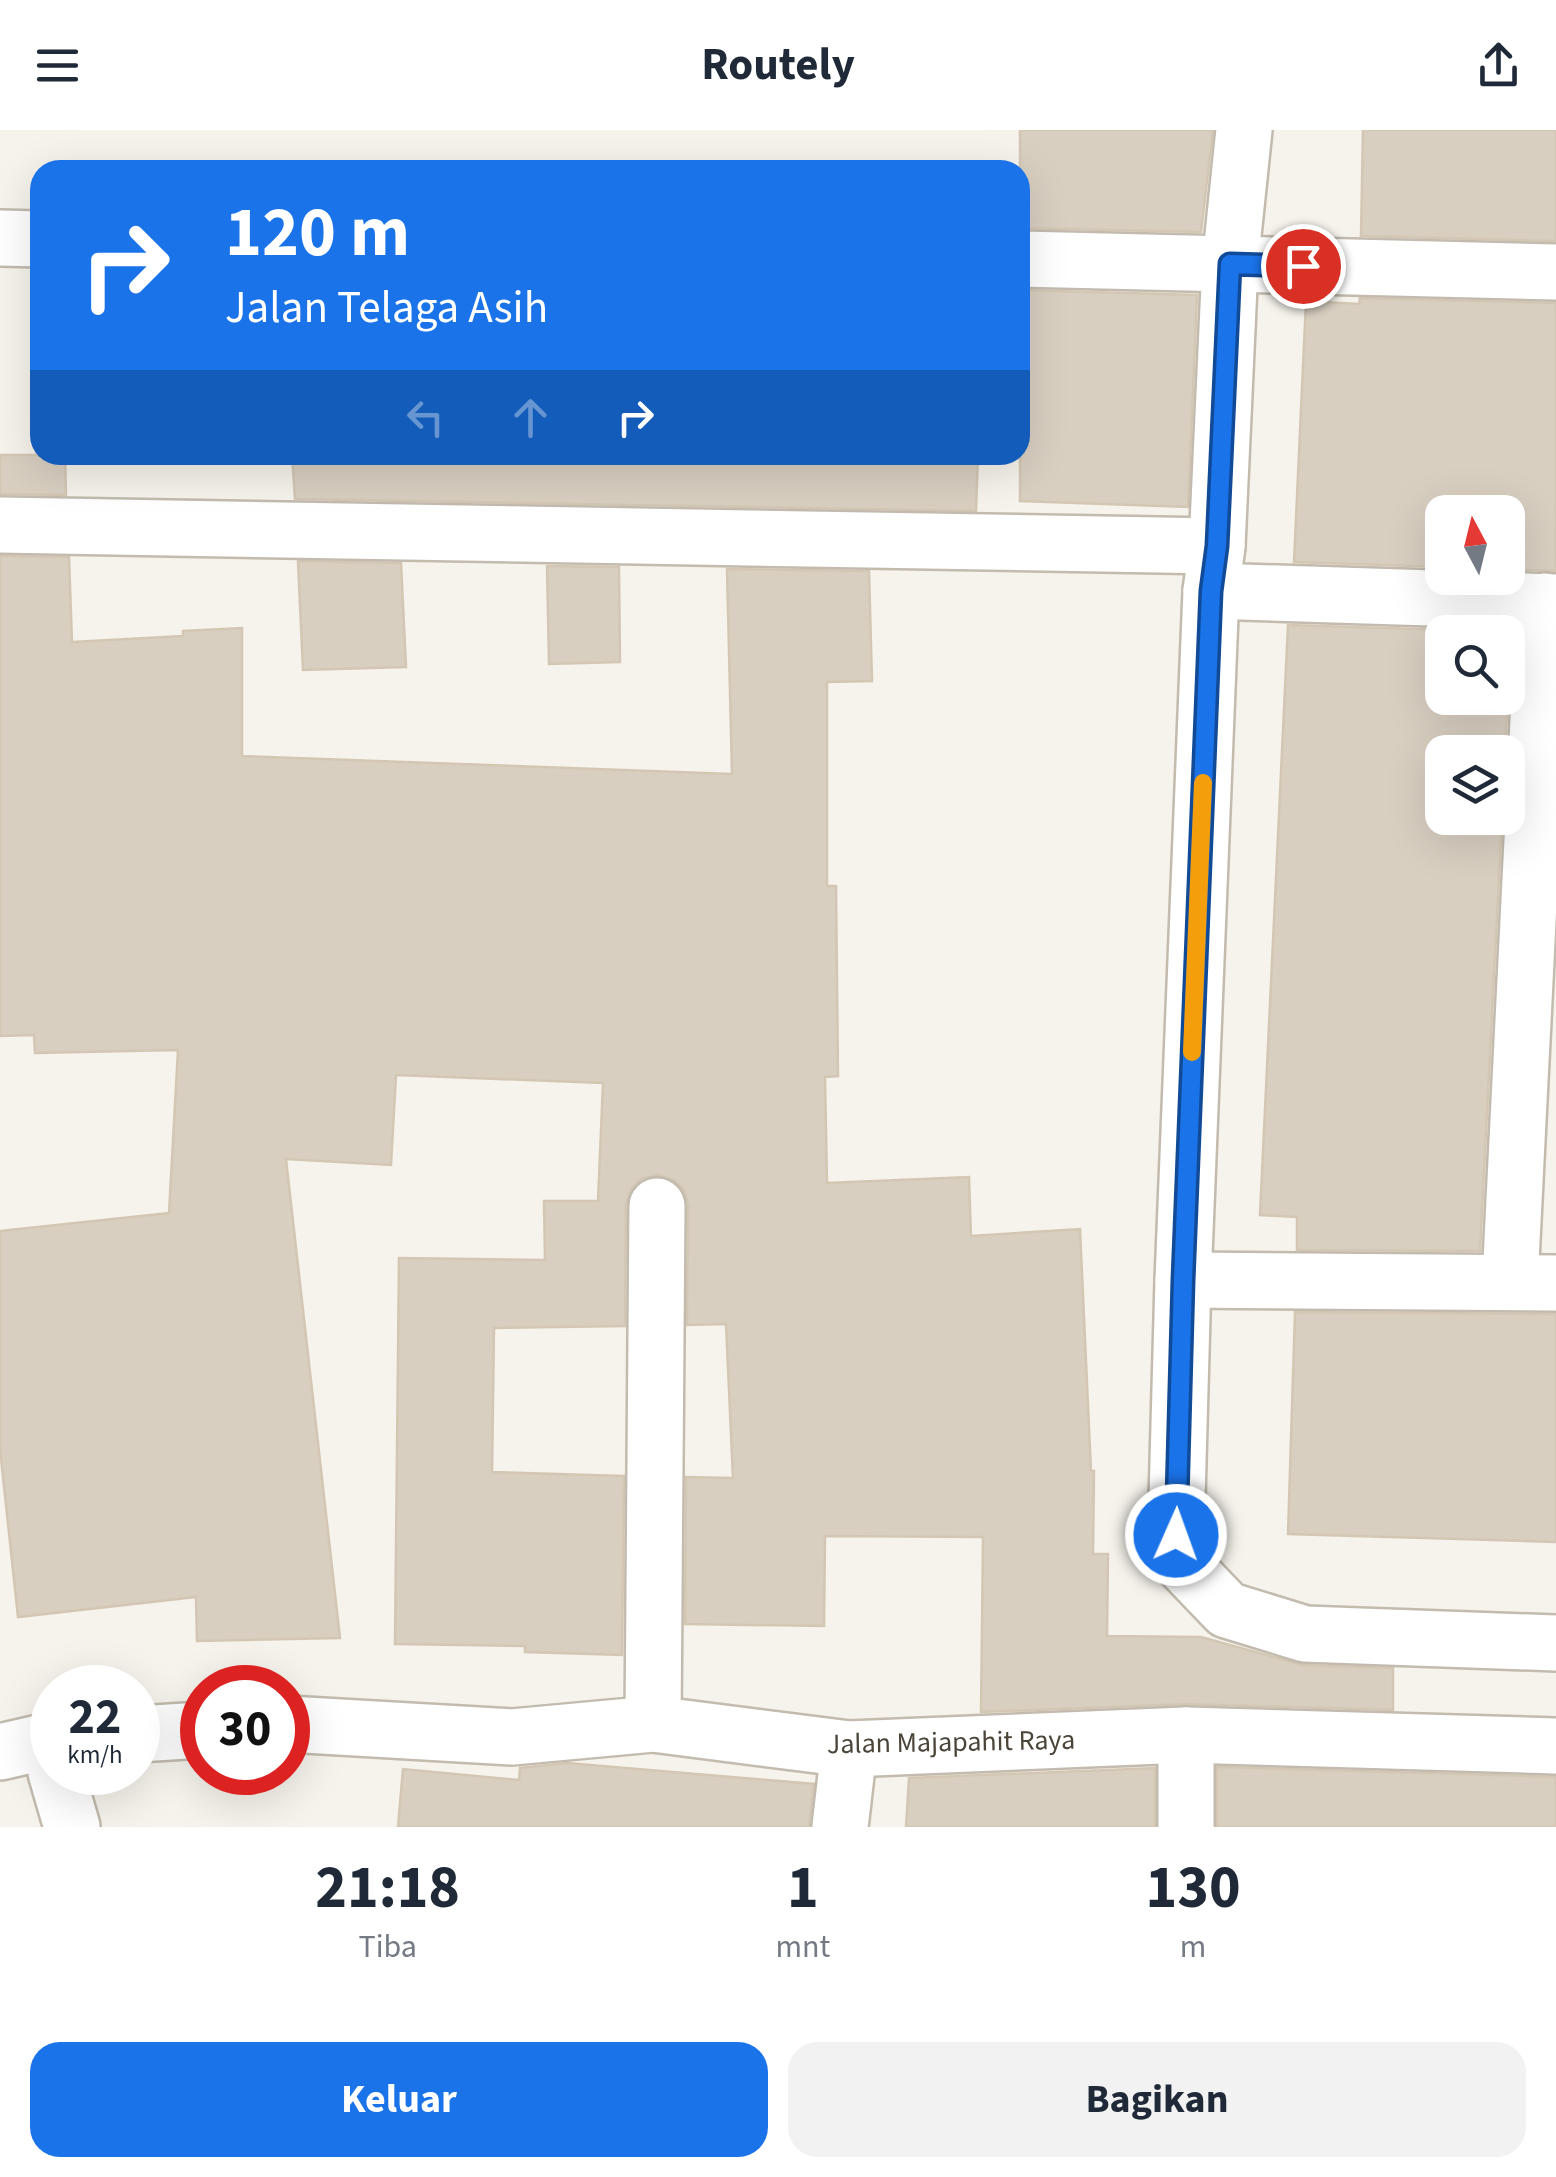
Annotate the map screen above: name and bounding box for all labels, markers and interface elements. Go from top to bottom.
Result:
text: Routely [701,33,855,97]
icon: menu [30,38,85,93]
icon: share [1471,38,1526,93]
text: 120 m [225,183,410,283]
icon: right [60,200,190,330]
pin [1261,224,1346,309]
icon: arrive [1276,239,1331,294]
text: Jalan Telaga Asih [225,276,548,340]
icon: left [398,390,453,445]
icon: ahead [503,390,558,445]
icon: right [608,390,663,445]
north arrow [1425,495,1525,595]
map controls [1425,495,1525,835]
button: search [1425,615,1525,715]
button: layers [1425,735,1525,835]
position arrow [1124,1483,1228,1587]
speed limit sign: 30 [180,1665,310,1795]
text: 22 [69,1682,121,1753]
street label: Jalan Majapahit Raya [827,1720,1075,1764]
text: km/h [67,1737,123,1773]
text: 21:18 [315,1846,460,1931]
text: 1 [787,1846,819,1931]
text: 130 [1146,1846,1241,1931]
text: Tiba [358,1924,417,1970]
text: mnt [775,1924,830,1970]
text: m [1180,1924,1206,1970]
button: Keluar [30,2042,768,2157]
button: Bagikan [788,2042,1526,2157]

